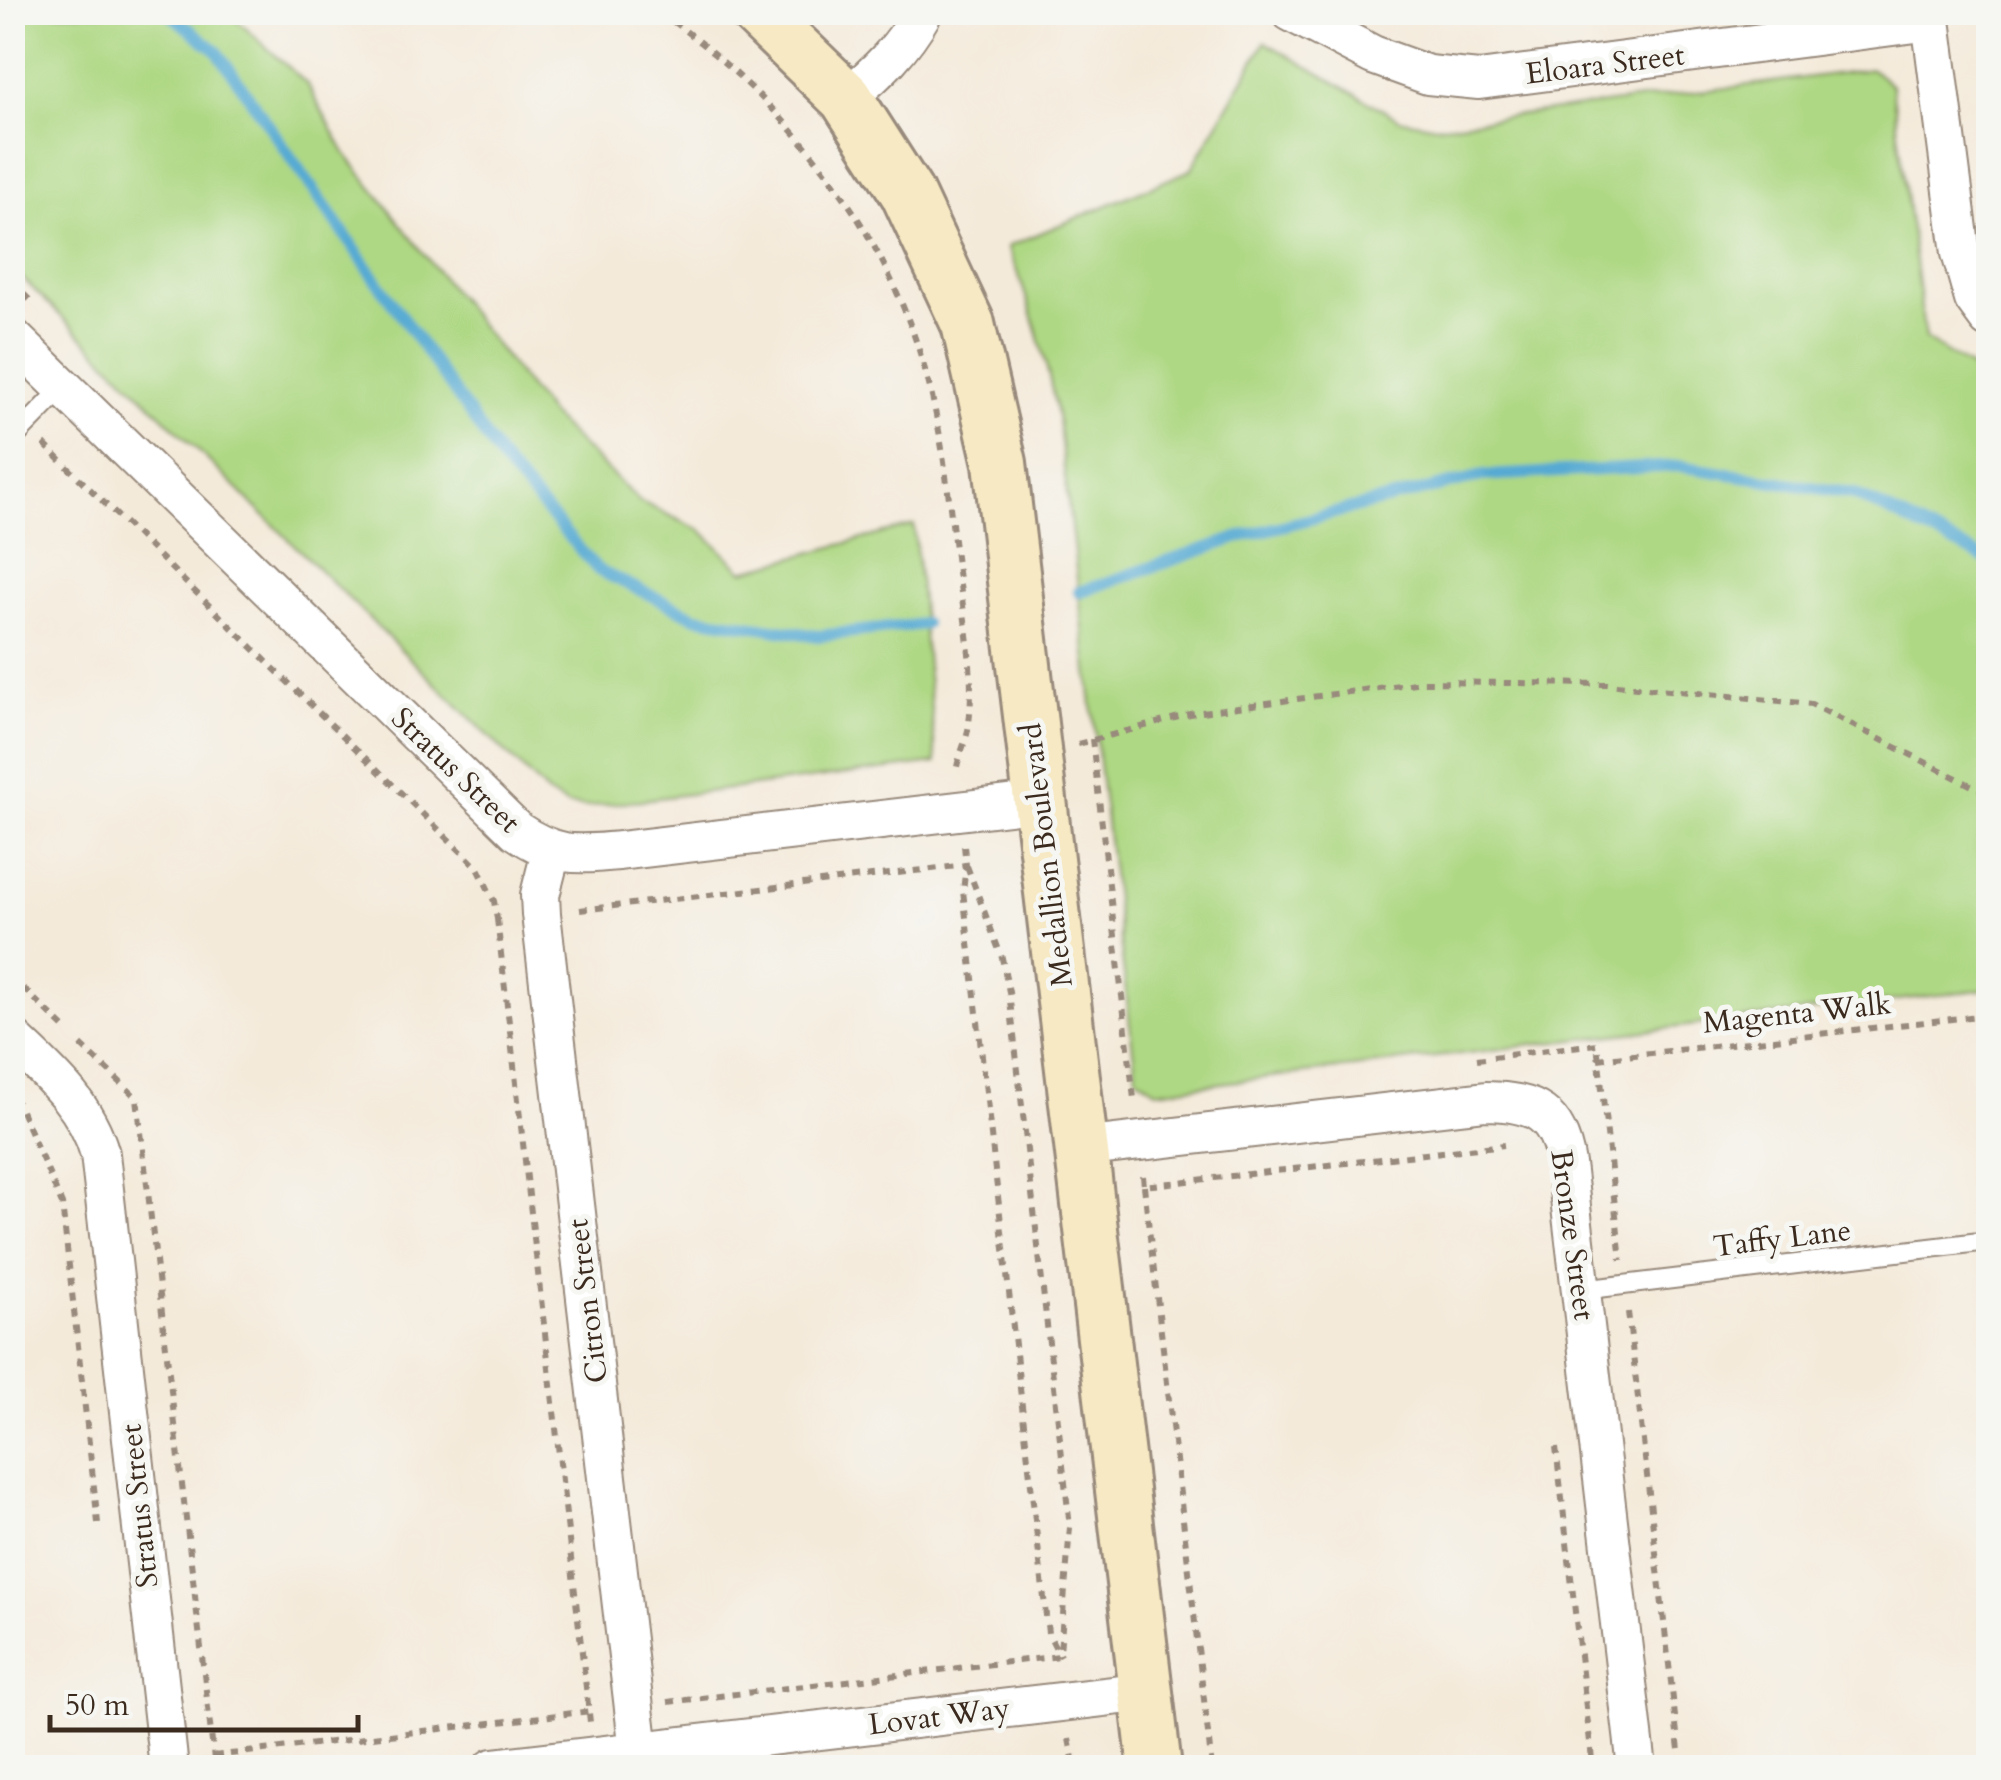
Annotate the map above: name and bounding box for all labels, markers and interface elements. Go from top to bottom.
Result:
street label: Eloara Street [1523,34,1687,95]
street label: Stratus Street [382,698,529,843]
street label: Medallion Boulevard [1010,721,1083,989]
street label: Magenta Walk [1701,983,1893,1044]
street label: Bronze Street [1540,1147,1605,1324]
street label: Taffy Lane [1711,1210,1853,1267]
street label: Citron Street [557,1216,618,1385]
street label: Stratus Street [110,1421,168,1590]
scale bar [50,1670,358,1732]
text: 50 m [65,1685,130,1726]
street label: Lovat Way [866,1687,1012,1745]

